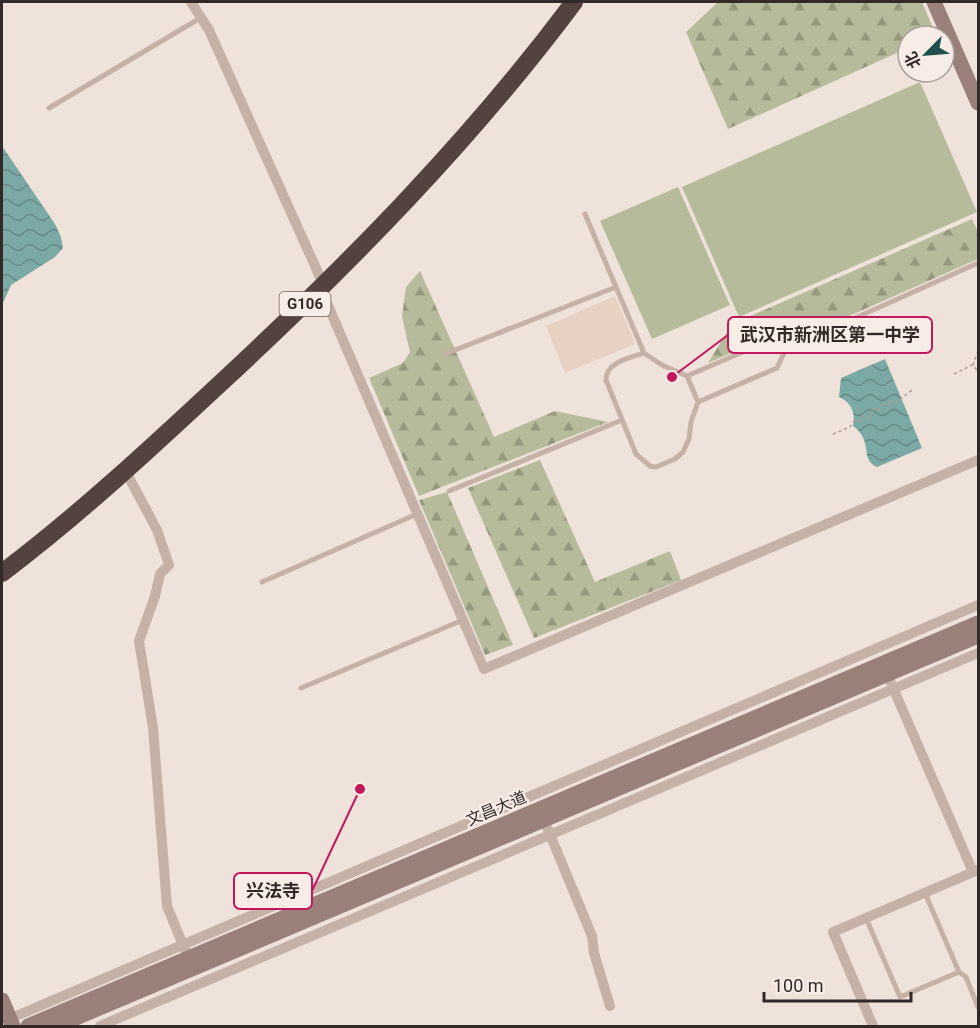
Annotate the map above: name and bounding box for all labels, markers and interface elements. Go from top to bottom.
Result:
north arrow [896,24,956,84]
text: 北 [901,49,925,71]
road number: G106 [280,292,330,316]
callout: 武汉市新洲区第一中学 [728,317,932,353]
text: 武汉市新洲区第一中学 [740,324,920,345]
street label: 文昌大道 [463,787,529,830]
callout: 兴法寺 [234,873,312,909]
text: 兴法寺 [246,880,300,901]
scale bar [764,965,911,1003]
text: 100 m [773,975,824,996]

